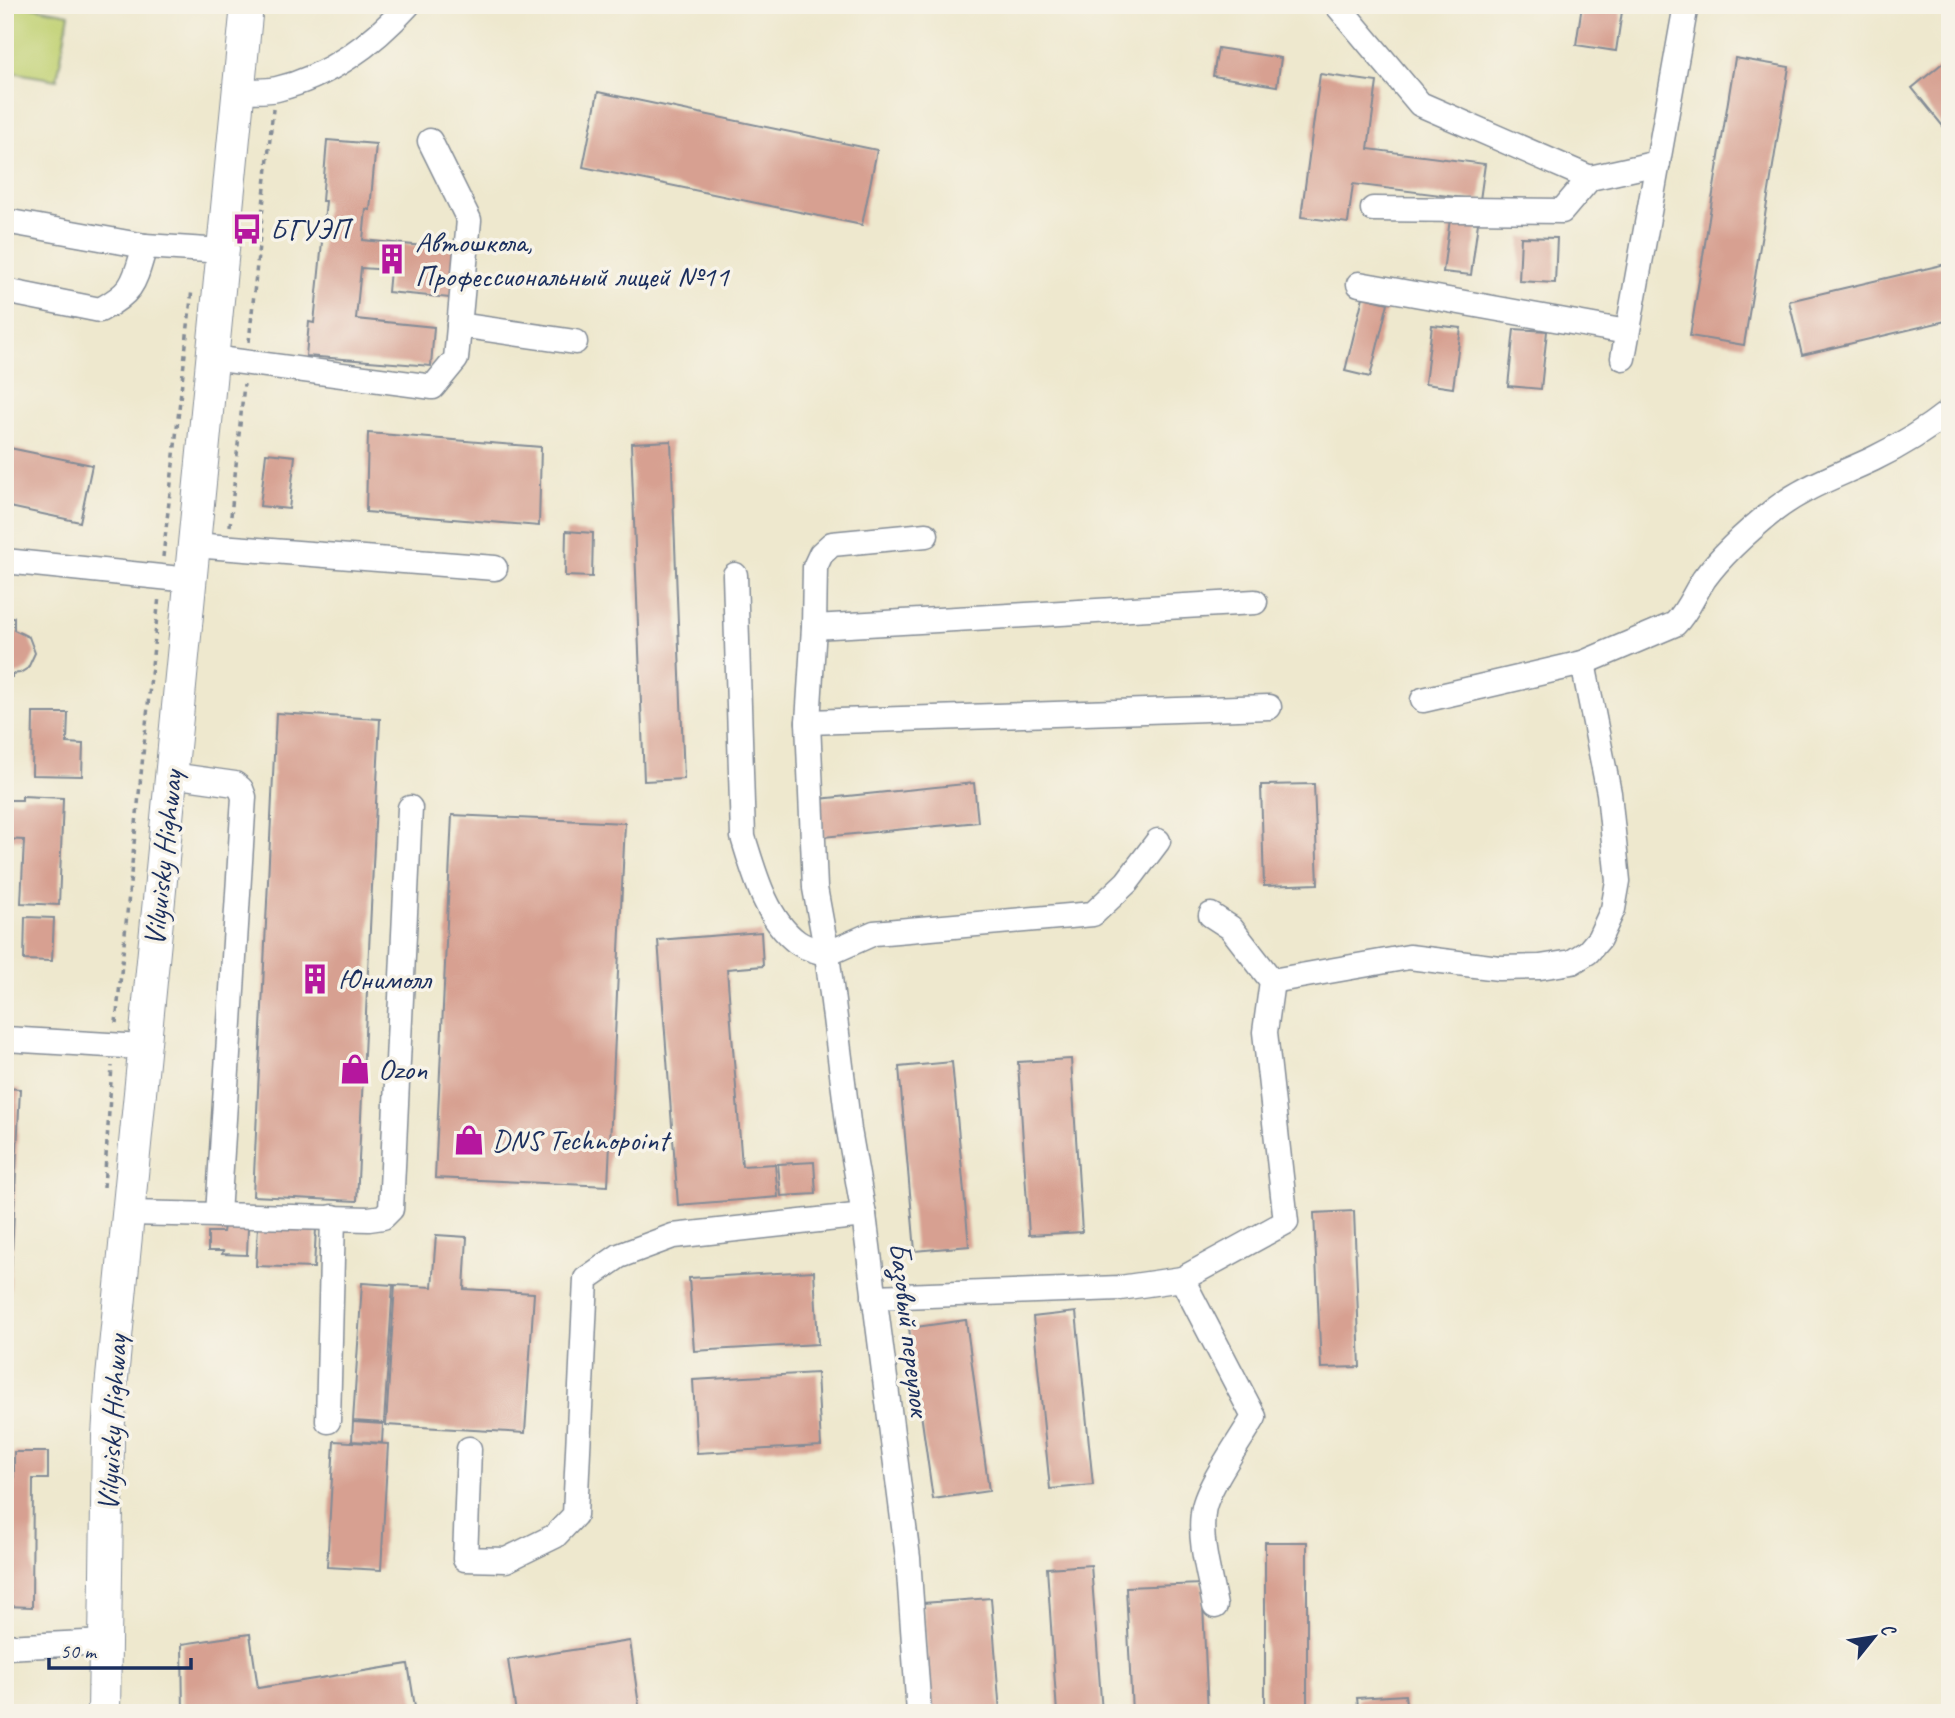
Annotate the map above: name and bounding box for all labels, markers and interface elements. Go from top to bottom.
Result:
place label: БГУЭП [270,210,354,248]
bus stop icon: БГУЭП [230,212,264,246]
place label: Автошкола, Профессиональный лицей №11 [415,223,730,295]
building icon: Автошкола, Профессиональный лицей №11 [375,242,409,276]
street label: Vilyuisky Highway [135,766,191,948]
place label: Юнимолл [338,960,433,998]
building icon: Юнимолл [298,962,332,996]
place label: Ozon [378,1050,428,1088]
shop icon: Ozon [338,1052,372,1086]
place label: DNS Technopoint [492,1121,672,1159]
shop icon: DNS Technopoint [452,1123,486,1157]
street label: Базовый переулок [881,1240,940,1421]
street label: Vilyuisky Highway [88,1331,136,1512]
north arrow [1840,1602,1910,1672]
text: С [1875,1619,1902,1641]
scale bar [49,1627,191,1671]
text: 50 m [60,1638,98,1664]

